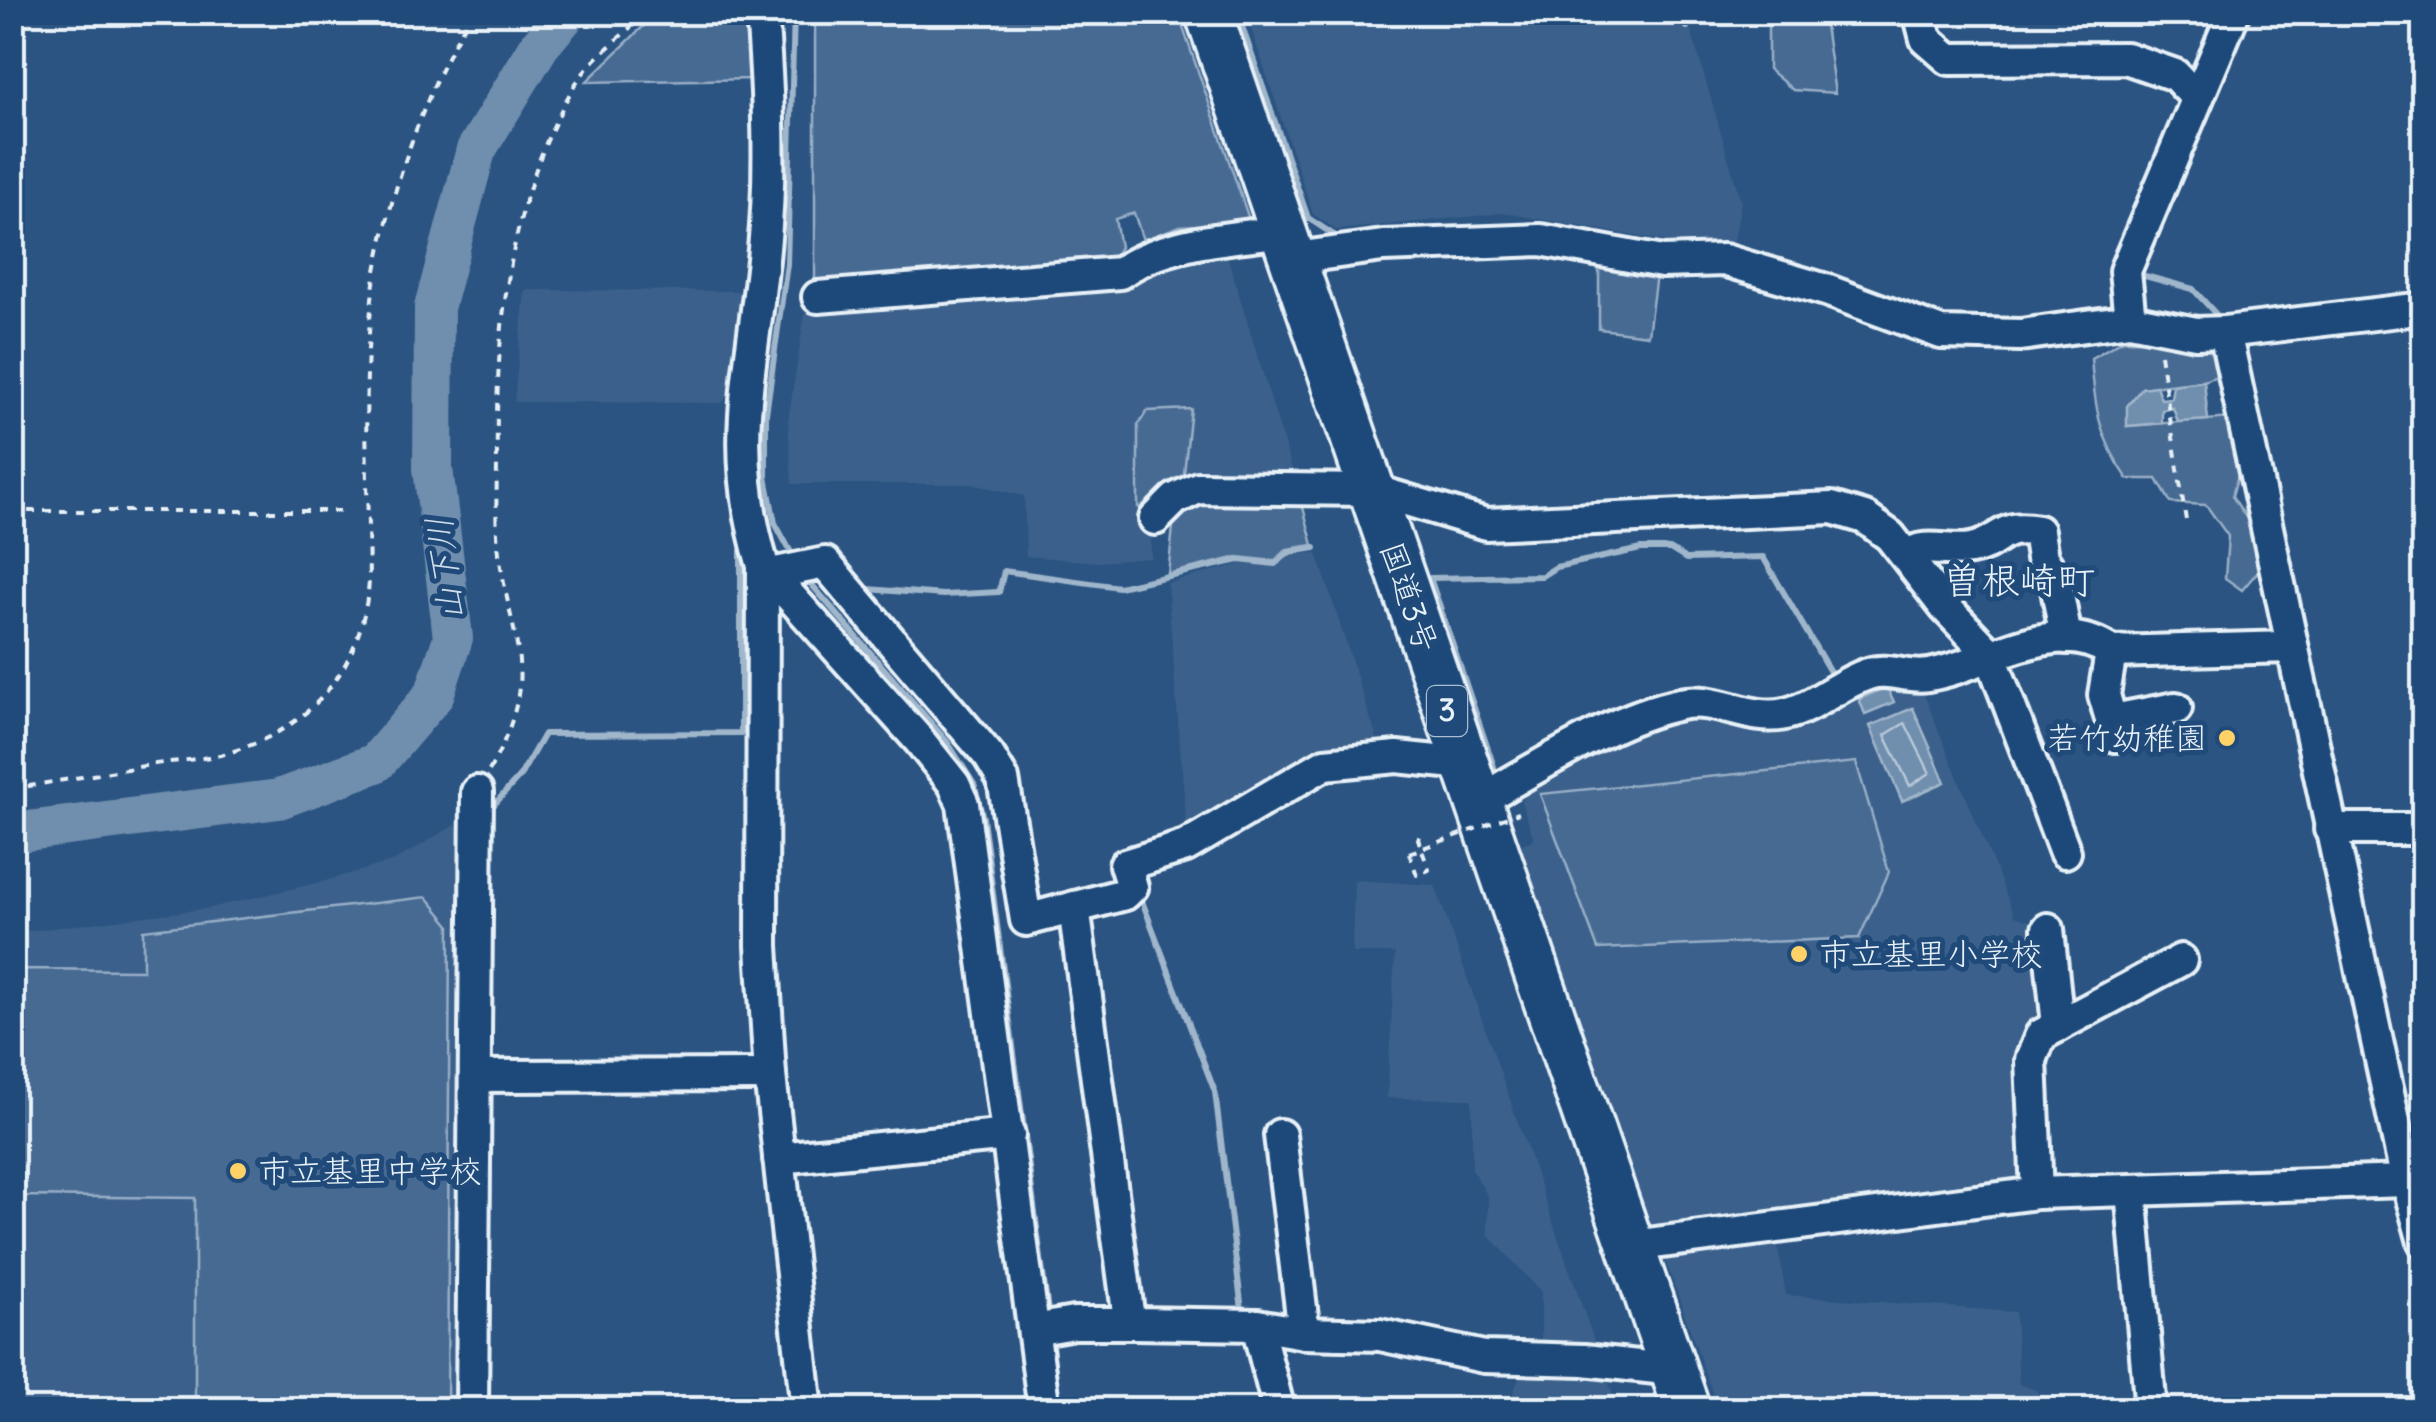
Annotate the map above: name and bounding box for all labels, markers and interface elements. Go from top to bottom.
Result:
water label: 山下川 [416,514,472,624]
street label: 国道3号 [1372,536,1447,657]
district label: 曽根崎町 [1943,557,2095,604]
road number: 3 [1427,686,1467,736]
place label: 若竹幼稚園 [2047,717,2207,758]
marker: 若竹幼稚園 [2216,727,2238,749]
place label: 市立基里小学校 [1819,933,2043,974]
marker: 市立基里小学校 [1788,943,1810,965]
place label: 市立基里中学校 [258,1150,482,1191]
marker: 市立基里中学校 [227,1160,249,1182]

